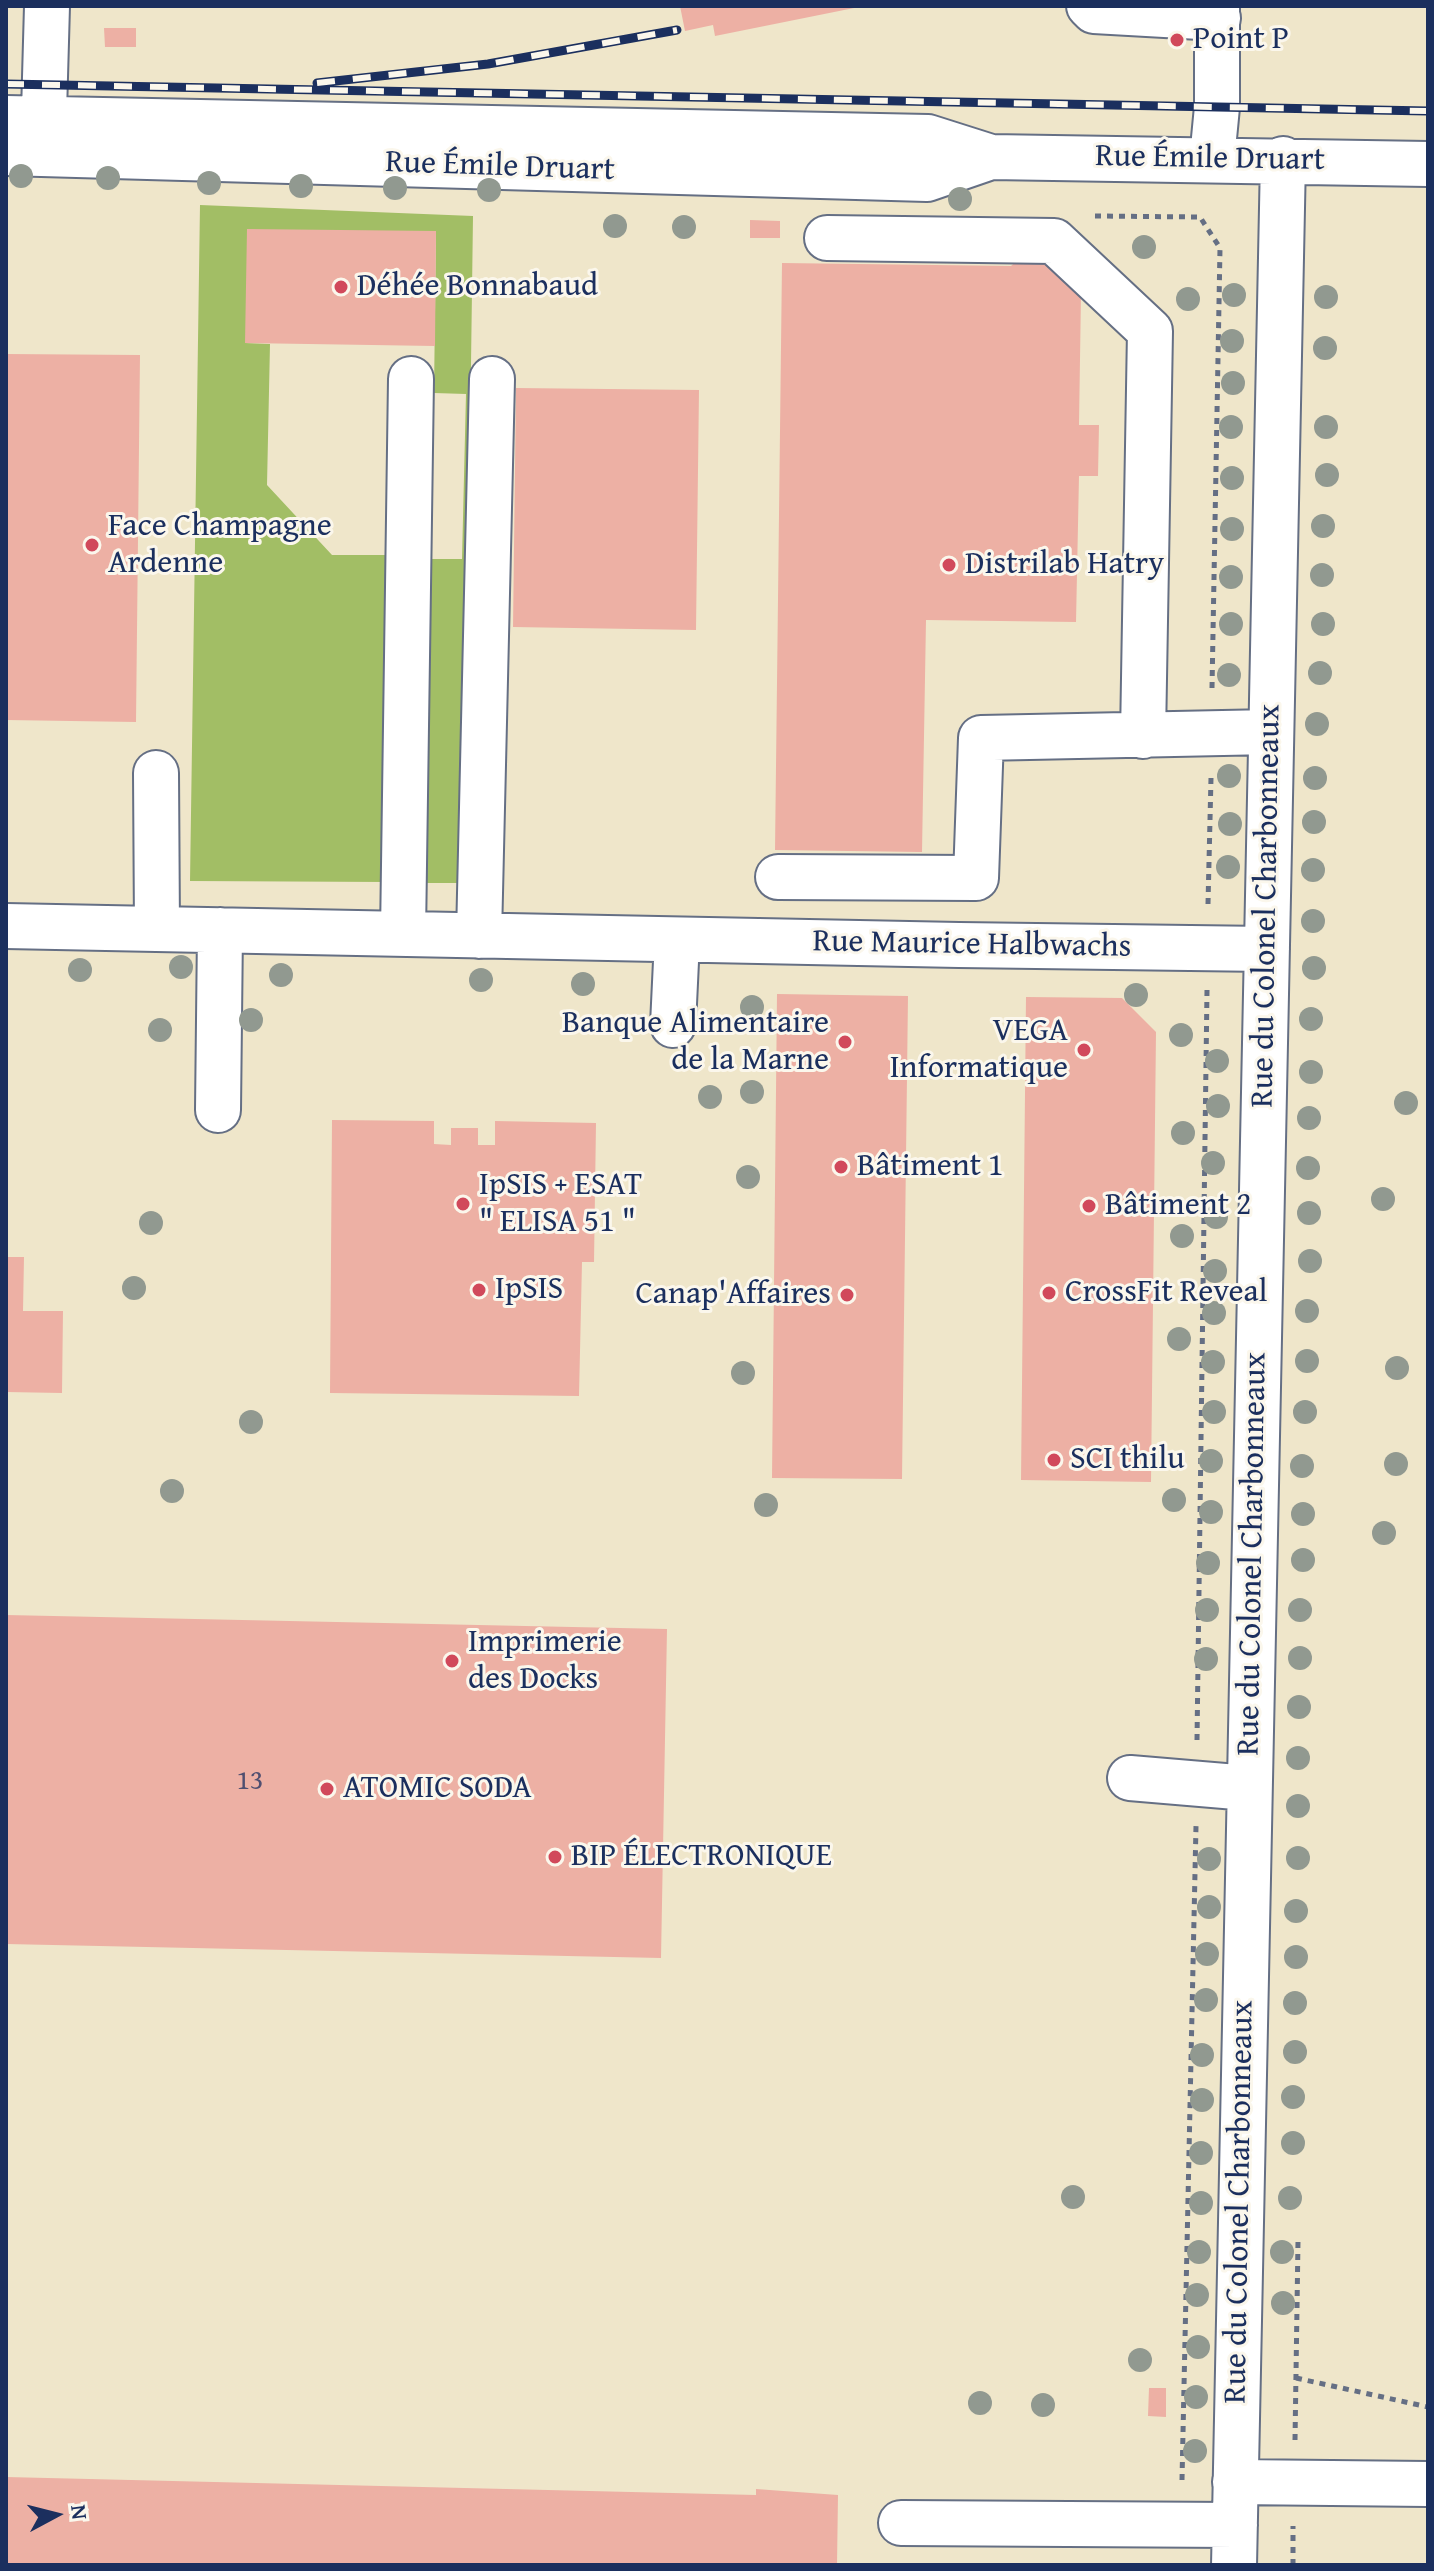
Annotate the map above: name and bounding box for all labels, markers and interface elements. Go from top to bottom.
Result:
place label: Point P [1193,21,1289,59]
marker: Point P [1168,31,1186,49]
street label: Rue Émile Druart [1095,138,1325,180]
street label: Rue Émile Druart [385,144,615,190]
place label: Déhée Bonnabaud [357,268,598,306]
marker: Déhée Bonnabaud [332,278,350,296]
place label: Face Champagne Ardenne [108,508,332,583]
marker: Face Champagne Ardenne [83,536,101,554]
place label: Distrilab Hatry [965,546,1164,584]
marker: Distrilab Hatry [940,556,958,574]
street label: Rue du Colonel Charbonneaux [1244,704,1290,1108]
street label: Rue Maurice Halbwachs [812,923,1132,967]
place label: Banque Alimentaire de la Marne [562,1005,829,1080]
place label: VEGA Informatique [890,1013,1068,1088]
marker: Banque Alimentaire de la Marne [836,1033,854,1051]
marker: VEGA Informatique [1075,1041,1093,1059]
place label: Bâtiment 1 [857,1148,1003,1186]
marker: Bâtiment 1 [832,1158,850,1176]
place label: IpSIS + ESAT " ELISA 51 " [479,1167,642,1242]
place label: Bâtiment 2 [1105,1187,1251,1225]
marker: IpSIS + ESAT " ELISA 51 " [454,1195,472,1213]
marker: Bâtiment 2 [1080,1197,1098,1215]
place label: IpSIS [495,1271,563,1309]
place label: CrossFit Reveal [1065,1274,1268,1312]
place label: Canap'Affaires [635,1276,831,1314]
marker: IpSIS [470,1281,488,1299]
marker: CrossFit Reveal [1040,1284,1058,1302]
marker: Canap'Affaires [838,1286,856,1304]
street label: Rue du Colonel Charbonneaux [1230,1352,1276,1756]
place label: SCI thilu [1070,1441,1184,1479]
marker: SCI thilu [1045,1451,1063,1469]
place label: Imprimerie des Docks [468,1624,622,1699]
marker: Imprimerie des Docks [443,1652,461,1670]
house number: 13 [237,1765,263,1799]
place label: ATOMIC SODA [343,1770,532,1808]
marker: ATOMIC SODA [318,1780,336,1798]
place label: BIP ÉLECTRONIQUE [571,1838,832,1876]
marker: BIP ÉLECTRONIQUE [546,1848,564,1866]
street label: Rue du Colonel Charbonneaux [1217,2000,1263,2404]
north arrow [16,2475,96,2555]
text: N [63,2503,97,2521]

